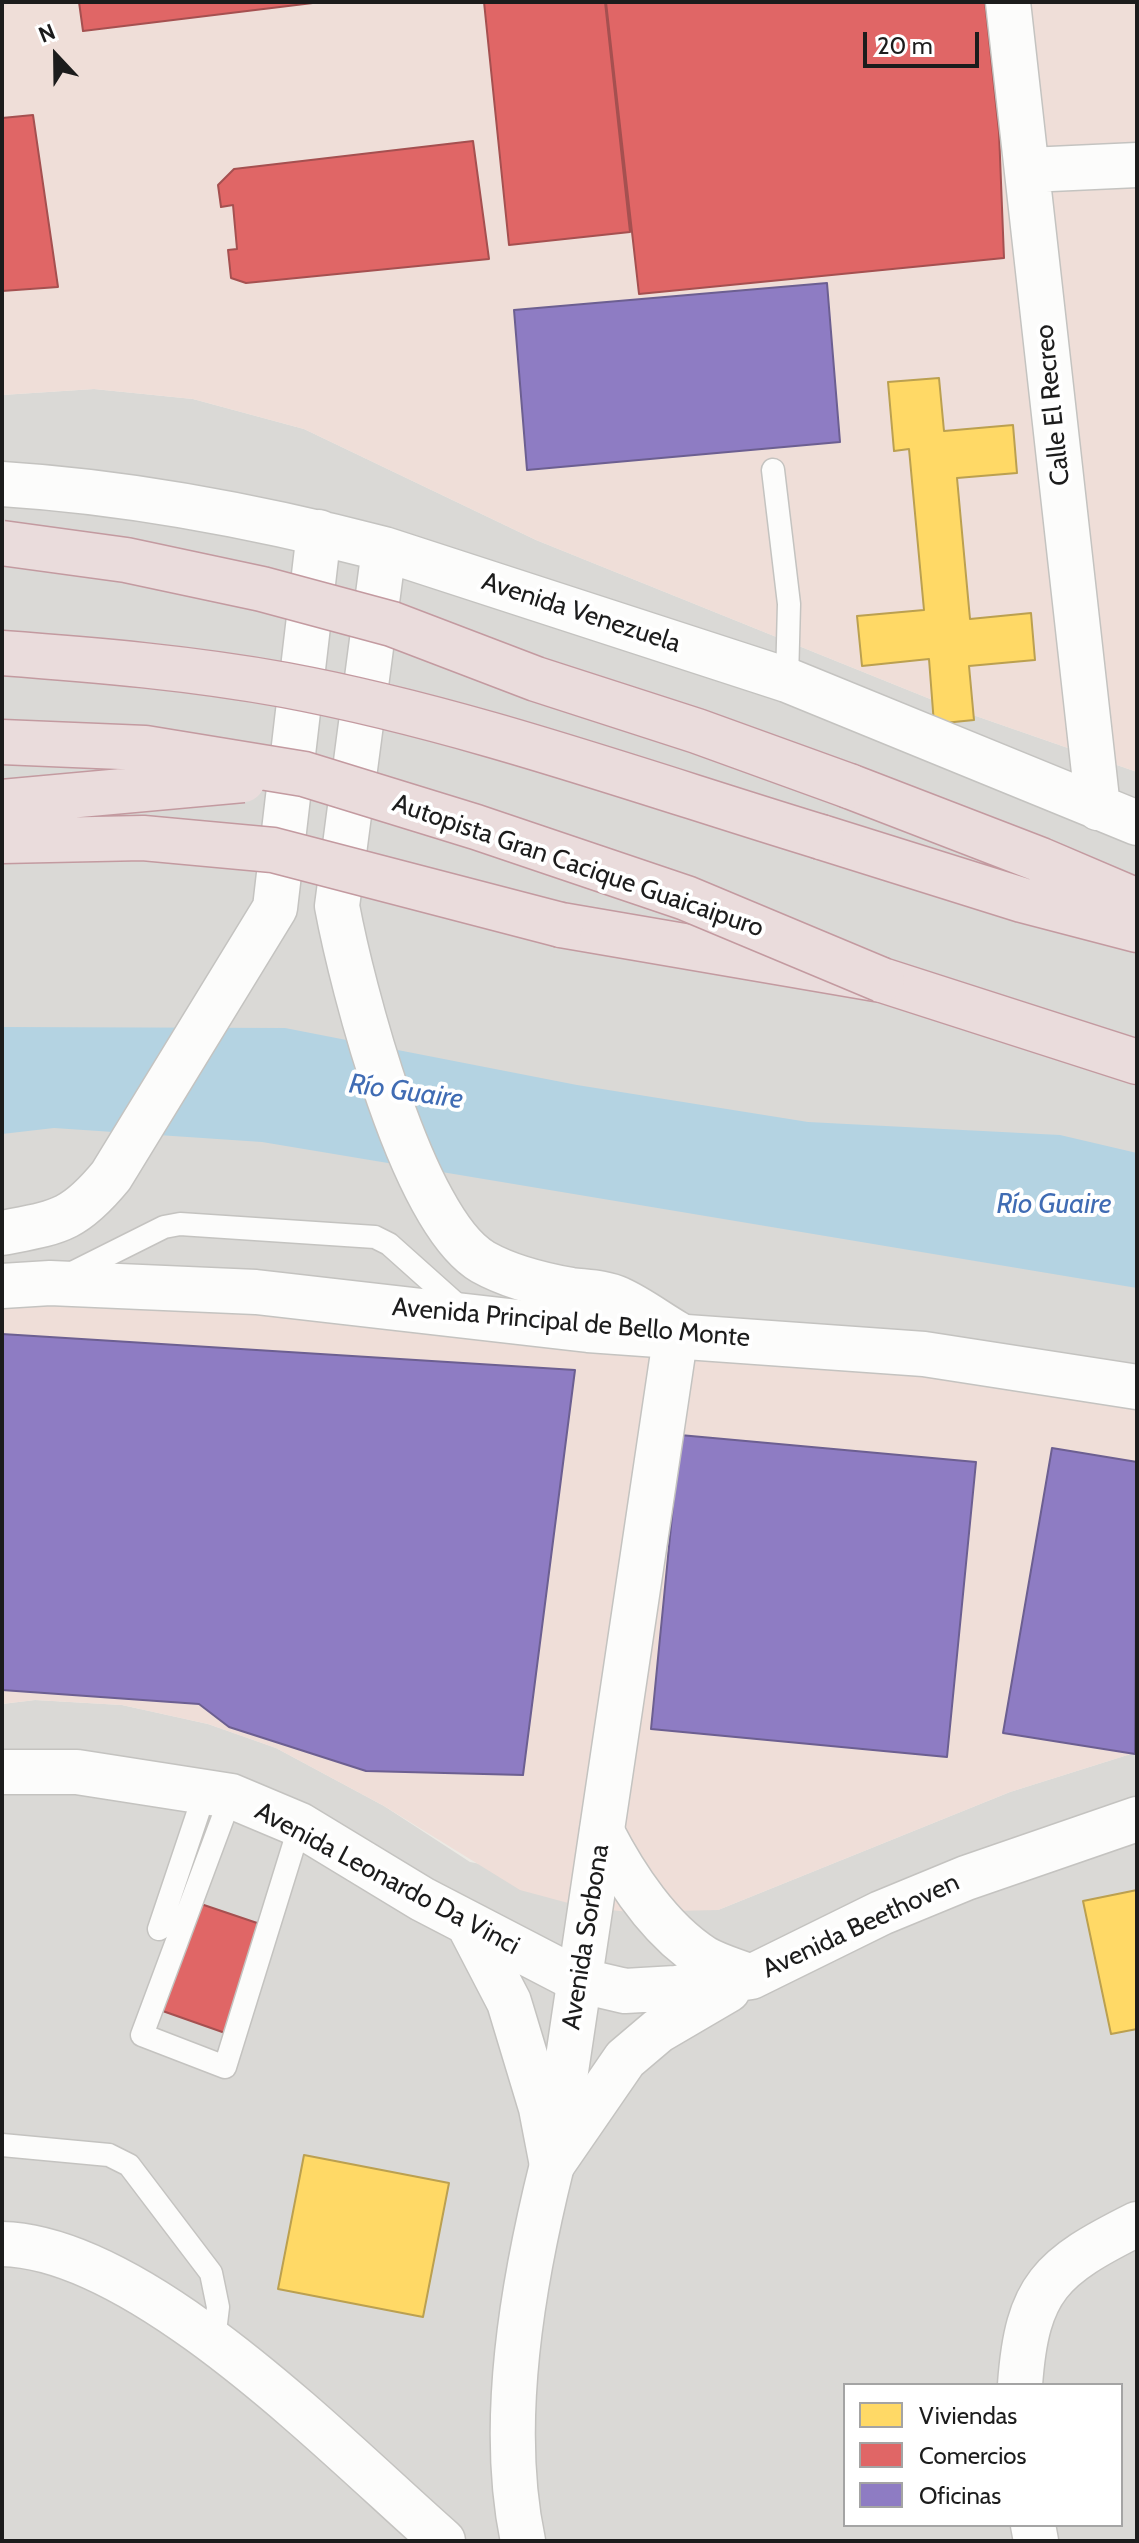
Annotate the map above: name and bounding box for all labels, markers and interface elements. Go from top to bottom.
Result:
north arrow [16,16,96,96]
scale bar [867,16,983,66]
text: N [35,18,59,49]
text: 20 m [877,31,933,60]
street label: Calle El Recreo [1029,323,1077,487]
street label: Avenida Venezuela [478,566,684,660]
street label: Autopista Gran Cacique Guaicaipuro [388,788,768,944]
water label: Río Guaire [347,1067,465,1117]
water label: Río Guaire [996,1188,1112,1222]
street label: Avenida Principal de Bello Monte [391,1292,751,1354]
street label: Avenida Leonardo Da Vinci [249,1796,525,1962]
street label: Avenida Sorbona [556,1842,616,2032]
street label: Avenida Beethoven [758,1867,964,1985]
legend [843,2383,1123,2527]
text: Viviendas [919,2401,1017,2430]
text: Comercios [919,2441,1026,2470]
text: Oficinas [919,2481,1001,2510]

